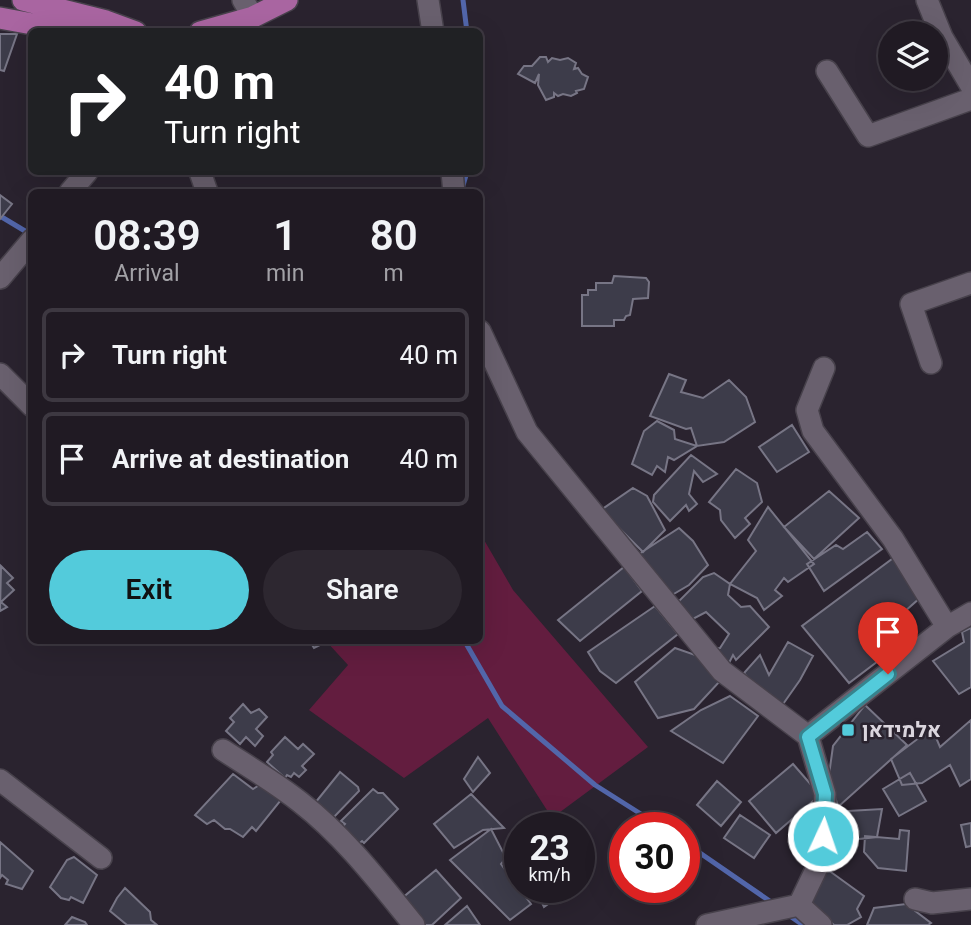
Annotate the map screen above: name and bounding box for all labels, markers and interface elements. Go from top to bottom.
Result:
map controls [878,21,948,91]
button: layers [878,21,948,91]
text: 40 m [164,54,275,111]
icon: right [49,56,140,147]
text: Turn right [164,113,300,151]
text: 08:39 [93,211,201,260]
text: 1 [273,211,297,260]
text: 80 [370,211,418,260]
text: Arrival [114,260,180,287]
text: min [266,260,304,287]
text: m [384,260,404,287]
icon: right [53,336,91,374]
text: Turn right [112,340,227,370]
text: 40 m [400,340,458,370]
icon: arrive [53,440,91,478]
text: Arrive at destination [112,444,349,474]
text: 40 m [400,444,458,474]
button: Exit [49,550,249,630]
button: Share [263,550,462,630]
pin [858,602,918,674]
icon: arrive [869,613,907,651]
place label: אלמידאן [862,718,941,742]
marker: אלמידאן [840,722,856,738]
position arrow [786,799,860,873]
speed limit sign: 30 [609,812,700,903]
text: 23 [529,828,570,869]
text: km/h [528,864,571,885]

